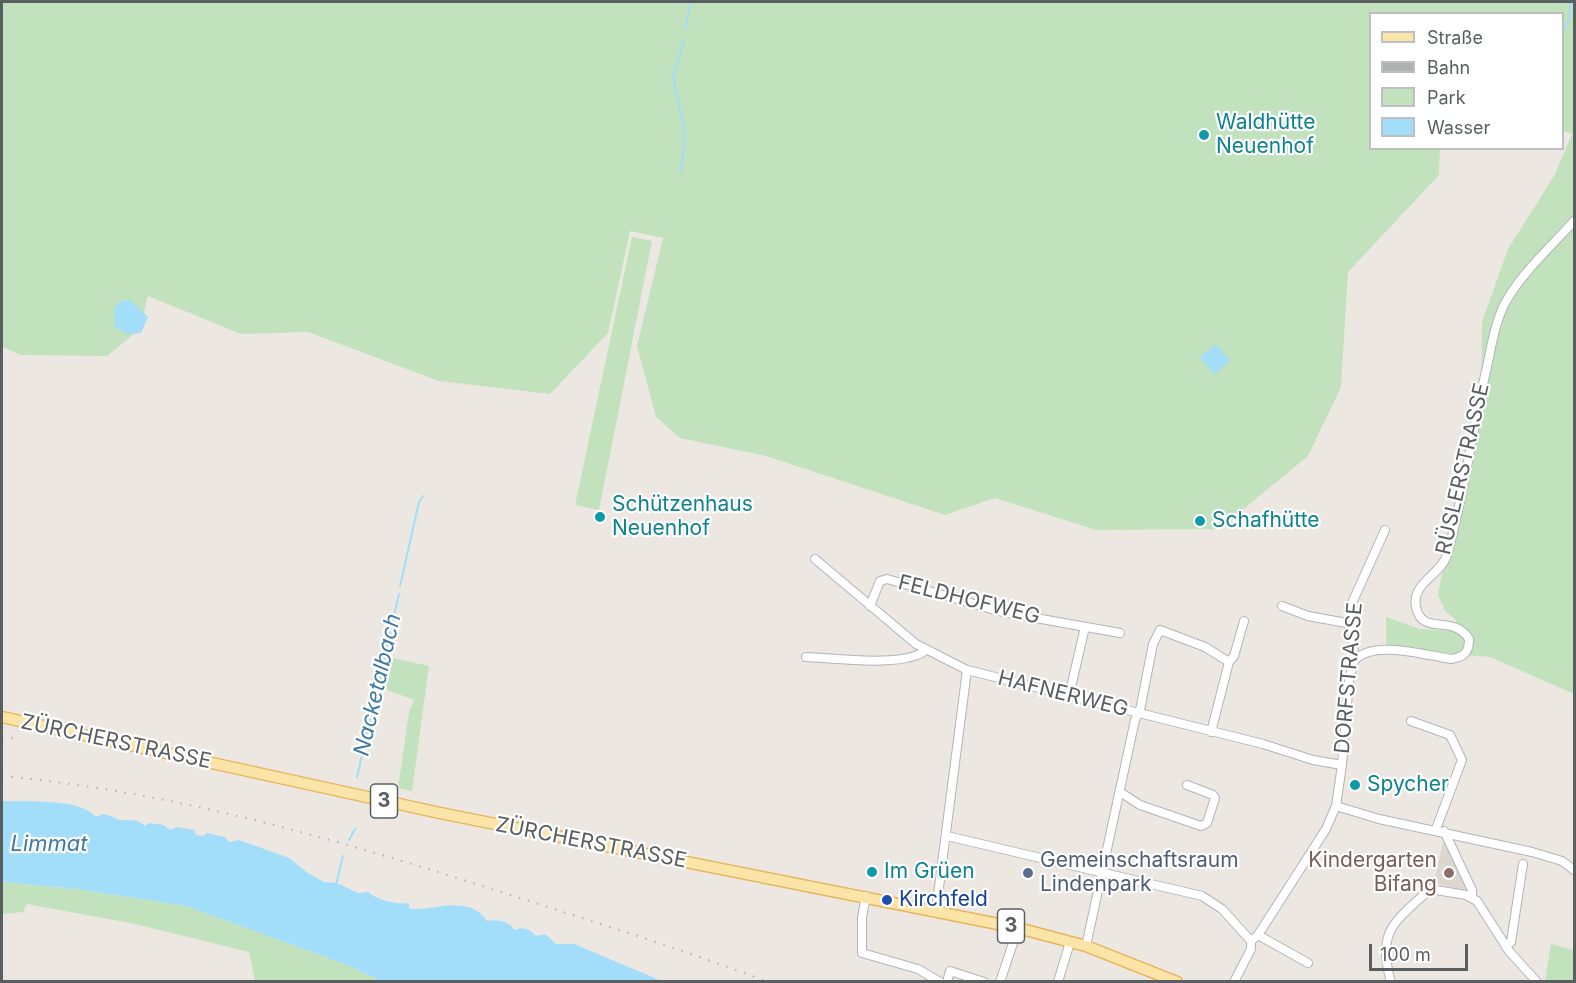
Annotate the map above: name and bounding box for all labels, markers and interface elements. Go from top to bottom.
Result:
legend [1369,12,1564,150]
text: Straße [1427,27,1483,48]
text: Bahn [1427,57,1470,78]
text: Park [1427,87,1466,108]
place label: Waldhütte Neuenhof [1216,110,1315,160]
text: Wasser [1427,117,1490,138]
marker: Waldhütte Neuenhof [1197,128,1211,142]
street label: RÜSLERSTRASSE [1431,381,1495,557]
place label: Schützenhaus Neuenhof [612,492,753,542]
place label: Schafhütte [1212,508,1320,534]
marker: Schützenhaus Neuenhof [593,510,607,524]
marker: Schafhütte [1193,514,1207,528]
street label: FELDHOFWEG [896,570,1042,630]
street label: DORFSTRASSE [1330,601,1368,755]
water label: Nacketalbach [349,611,407,759]
street label: HAFNERWEG [995,666,1131,722]
street label: ZÜRCHERSTRASSE [18,710,214,774]
place label: Spycher [1367,772,1449,798]
marker: Spycher [1348,778,1362,792]
road number: 3 [370,784,398,818]
street label: ZÜRCHERSTRASSE [493,812,689,874]
water label: Limmat [10,831,88,857]
place label: Gemeinschaftsraum Lindenpark [1040,848,1239,898]
place label: Kindergarten Bifang [1308,848,1437,898]
place label: Im Grüen [884,859,975,885]
marker: Im Grüen [865,865,879,879]
marker: Gemeinschaftsraum Lindenpark [1021,866,1035,880]
marker: Kindergarten Bifang [1442,866,1456,880]
place label: Kirchfeld [899,887,988,913]
marker: Kirchfeld [880,893,894,907]
road number: 3 [998,909,1024,943]
scale bar [1372,932,1471,970]
text: 100 m [1380,944,1431,965]

